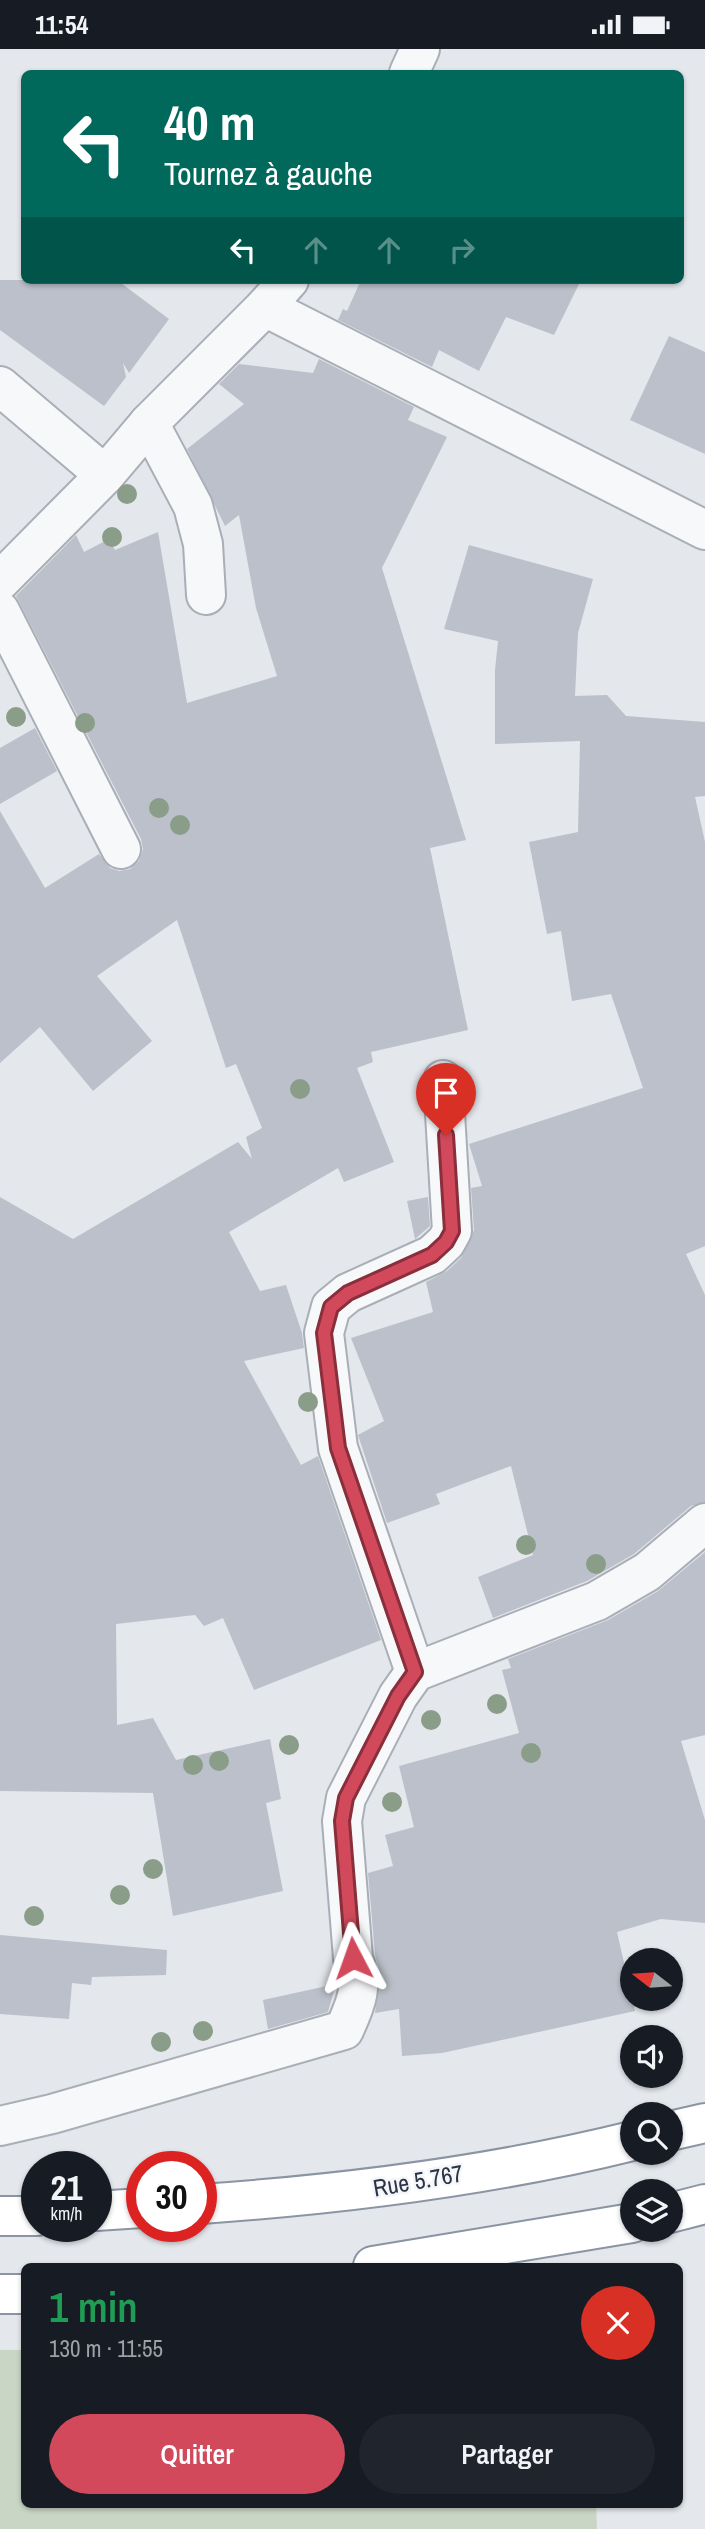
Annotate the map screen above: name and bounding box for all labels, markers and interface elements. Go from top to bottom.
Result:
text: 11:54 [35,7,88,42]
text: 40 m [164,89,256,155]
icon: left [49,98,140,189]
text: Tournez à gauche [164,152,373,195]
icon: left [224,231,262,269]
icon: ahead [297,231,335,269]
icon: ahead [370,231,408,269]
icon: right [443,231,481,269]
pin [416,1063,476,1135]
icon: arrive [427,1074,465,1112]
position arrow [316,1921,390,1995]
north arrow [620,1948,682,2011]
map controls [620,1948,683,2242]
button: sound [620,2025,683,2088]
button: search [620,2102,683,2165]
speed limit sign: 30 [126,2151,217,2242]
street label: Rue 5.767 [370,2156,466,2204]
text: 21 [51,2164,82,2211]
button: layers [620,2179,683,2242]
text: km/h [51,2201,83,2226]
text: 1 min [49,2279,138,2335]
button: close [581,2286,655,2360]
text: 130 m · 11:55 [49,2333,163,2364]
button: Quitter [49,2414,345,2494]
button: Partager [359,2414,655,2494]

